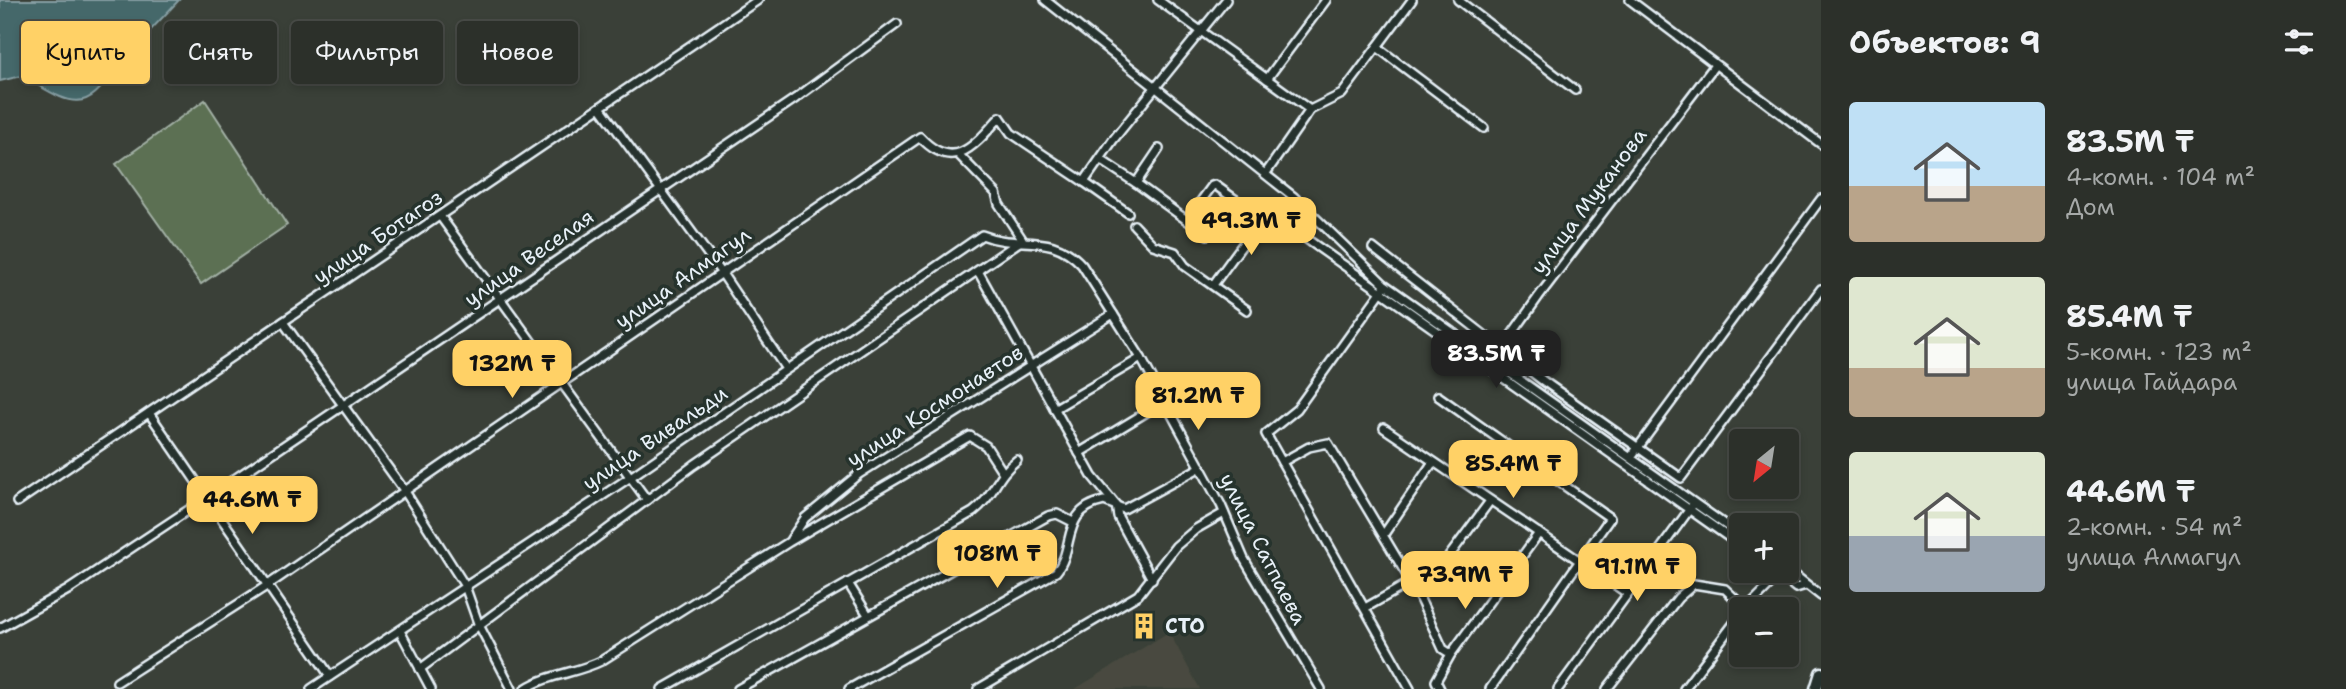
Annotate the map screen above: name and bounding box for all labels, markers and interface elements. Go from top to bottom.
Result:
chip: Купить [21,21,150,84]
chip: Снять [164,21,277,84]
chip: Фильтры [291,21,443,84]
chip: Новое [457,21,578,84]
text: Объектов: 9 [1849,22,2041,63]
icon: filters [2280,23,2318,61]
text: 83.5M ₸ [2066,121,2194,162]
street label: улица Муканова [1525,122,1653,280]
icon: home [1905,130,1989,214]
text: 4-комн. · 104 m² [2066,162,2255,192]
street label: улица Ботагоз [308,183,448,291]
text: Дом [2066,192,2115,222]
pin: 49.3M ₸ [1186,198,1316,257]
street label: улица Веселая [458,203,600,313]
text: 49.3M ₸ [1201,205,1301,235]
street label: улица Алмагул [610,221,757,335]
text: 85.4M ₸ [2066,296,2192,337]
icon: home [1905,305,1989,389]
pin: 83.5M ₸ [1431,330,1561,390]
text: 5-комн. · 123 m² [2066,337,2252,367]
street label: улица Космонавтов [841,338,1029,474]
text: 83.5M ₸ [1447,338,1545,368]
pin: 132M ₸ [455,340,569,400]
text: 132M ₸ [468,348,556,378]
text: улица Гайдара [2066,367,2237,397]
pin: 81.2M ₸ [1133,372,1263,432]
street label: улица Вивальди [577,379,733,497]
text: 81.2M ₸ [1151,380,1245,410]
north arrow [1729,429,1799,499]
map controls [1729,429,1799,667]
pin: 85.4M ₸ [1448,440,1578,500]
text: 85.4M ₸ [1465,448,1561,478]
street label: улица Сатпаева [1213,468,1313,630]
text: 44.6M ₸ [2066,471,2195,512]
pin: 44.6M ₸ [187,476,317,536]
icon: home [1905,480,1989,564]
text: 44.6M ₸ [203,484,301,514]
text: 2-комн. · 54 m² [2066,512,2243,542]
button: + [1729,513,1799,583]
pin: 108M ₸ [940,530,1054,590]
text: 108M ₸ [953,538,1041,568]
text: улица Алмагул [2066,542,2241,572]
pin: 91.1M ₸ [1572,544,1702,603]
text: 91.1M ₸ [1594,551,1680,581]
pin: 73.9M ₸ [1400,552,1530,611]
text: 73.9M ₸ [1417,559,1513,589]
button: − [1729,597,1799,667]
building icon: СТО [1129,611,1159,641]
place label: СТО [1165,612,1205,640]

